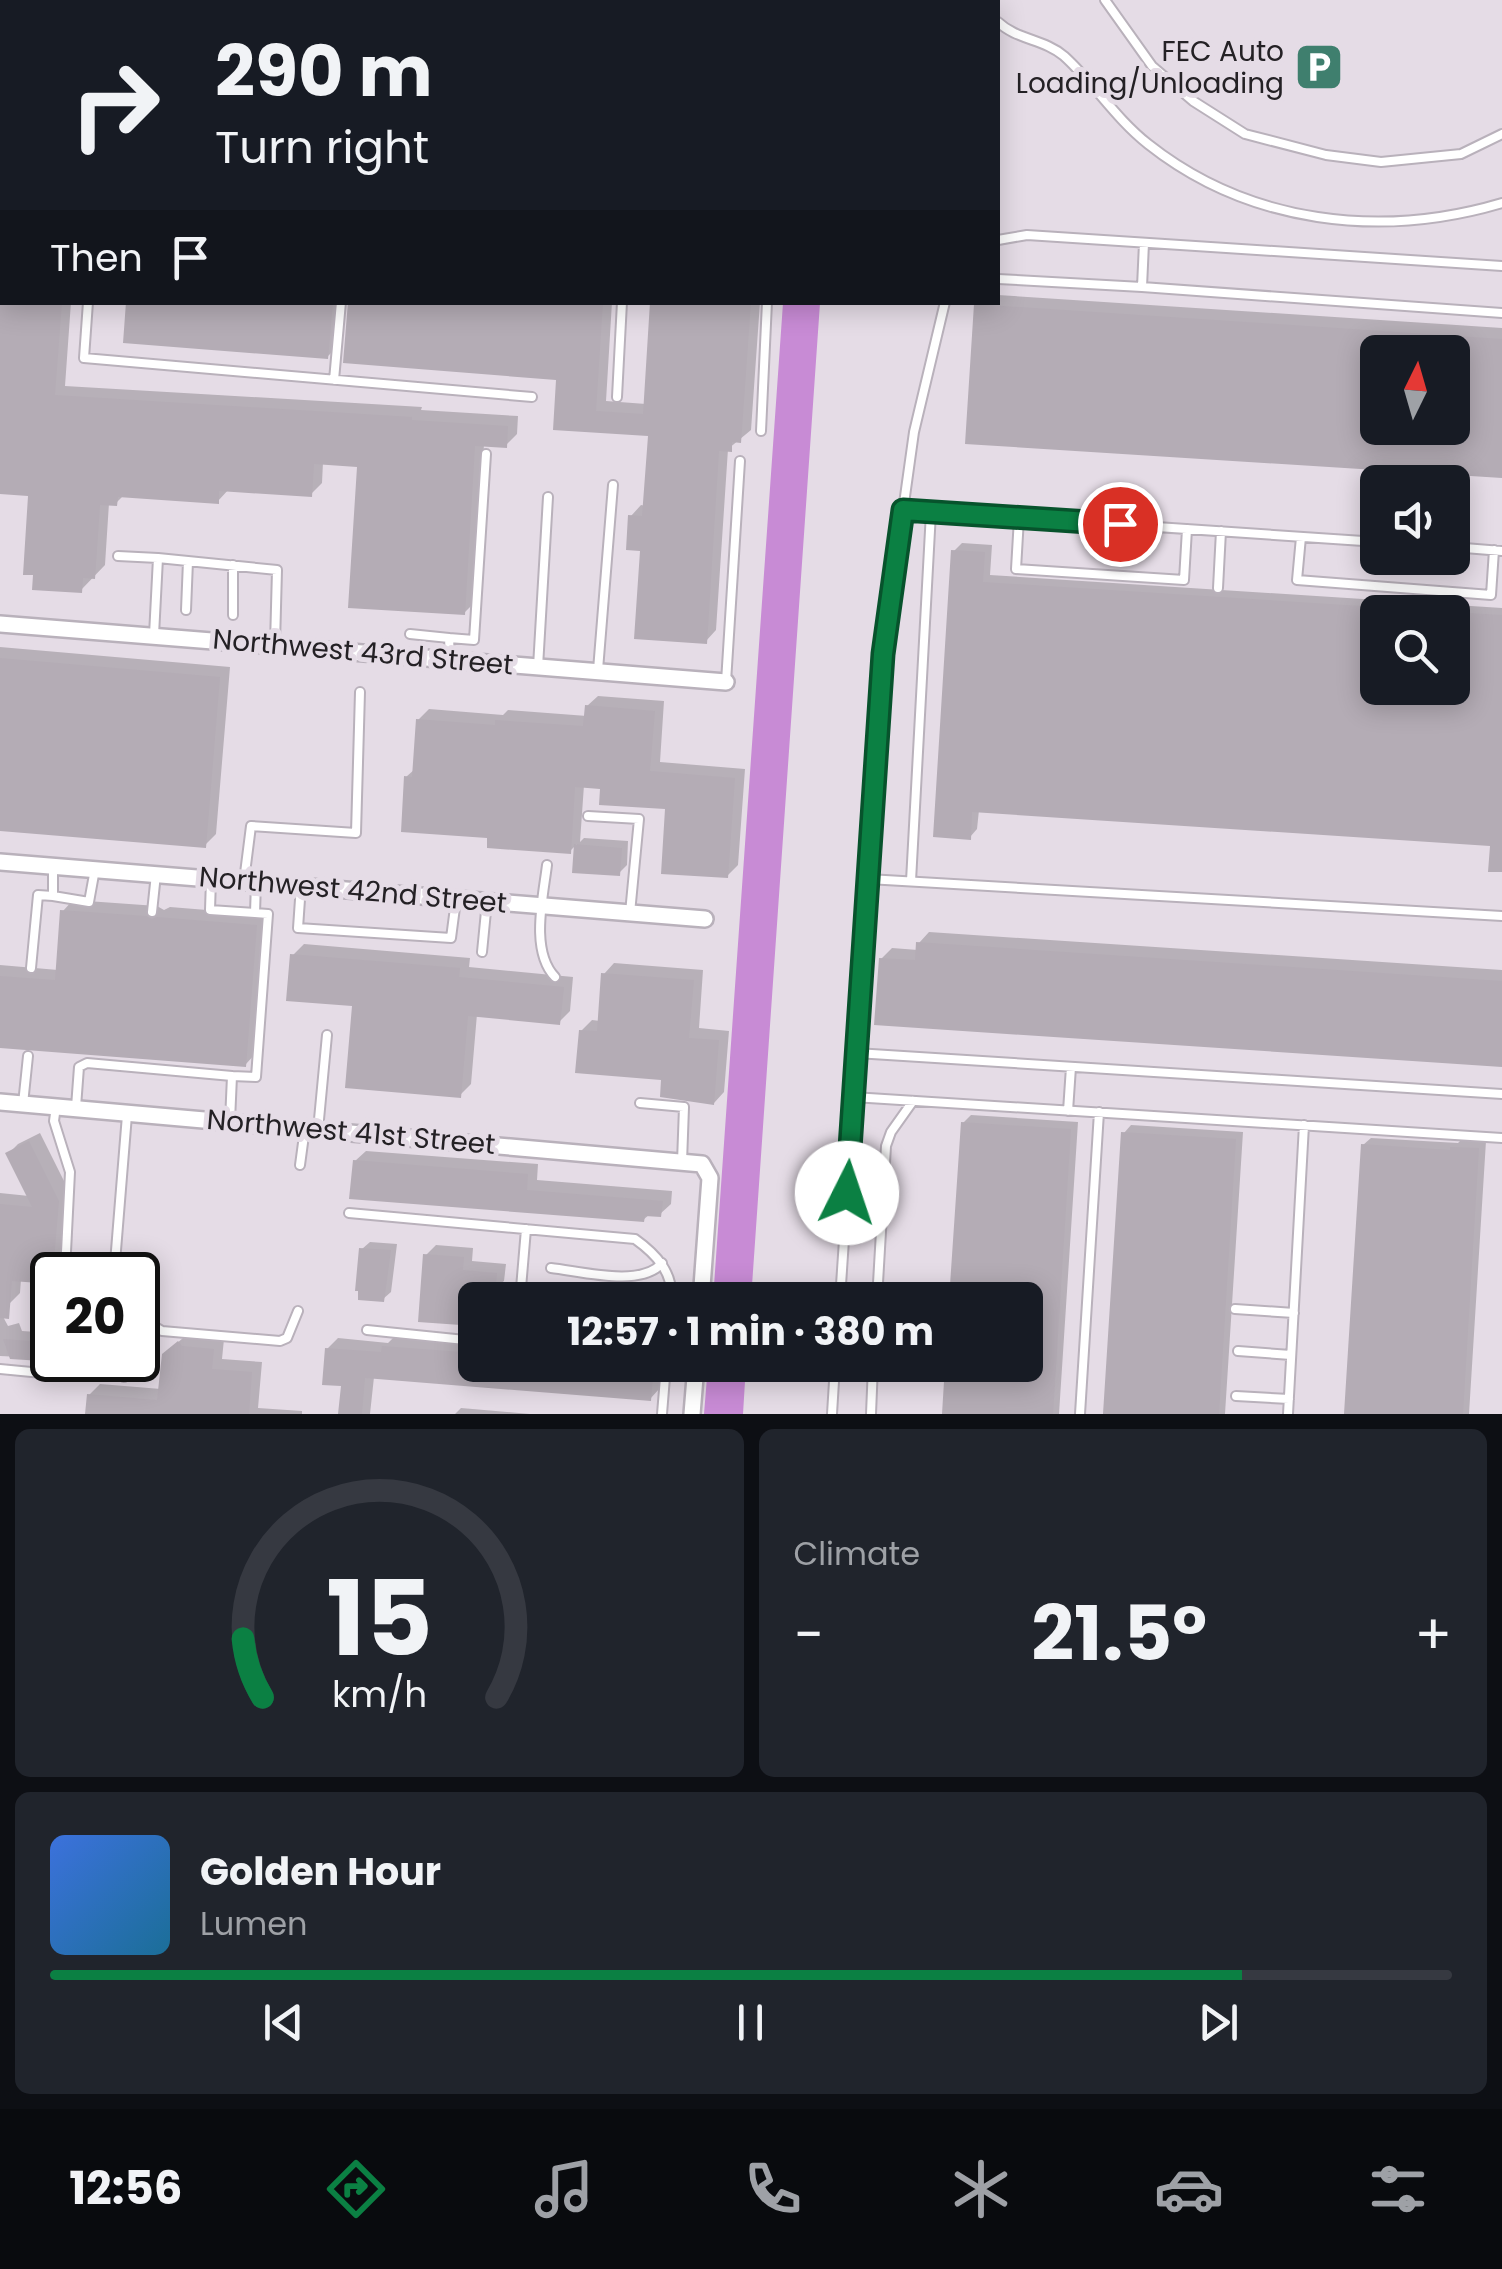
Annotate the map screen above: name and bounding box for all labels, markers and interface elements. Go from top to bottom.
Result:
text: 290 m [215,22,433,121]
place label: FEC Auto Loading/Unloading [1016,32,1284,103]
icon: right [50,40,180,170]
parking icon: FEC Auto Loading/Unloading [1293,41,1345,93]
text: Turn right [215,116,429,179]
icon: arrive [163,230,218,285]
text: Then [50,231,143,284]
north arrow [1360,335,1470,445]
map controls [1360,335,1470,705]
button: sound [1360,465,1470,575]
pin [1078,482,1163,567]
icon: arrive [1093,497,1148,552]
button: search [1360,595,1470,705]
street label: Northwest 43rd Street [211,619,515,685]
street label: Northwest 42nd Street [197,857,509,923]
street label: Northwest 41st Street [205,1100,497,1164]
position arrow [795,1141,899,1245]
speed limit sign: 20 [30,1252,160,1382]
text: 12:57 · 1 min · 380 m [567,1305,934,1358]
text: Climate [794,1531,920,1576]
text: 15 [326,1546,433,1691]
text: 21.5° [1031,1581,1207,1686]
text: − [794,1596,824,1673]
text: + [1414,1596,1452,1673]
text: km/h [332,1669,427,1720]
text: Golden Hour [200,1845,441,1898]
text: Lumen [200,1901,308,1946]
icon: previous [256,1995,311,2050]
icon: pause [723,1995,778,2050]
icon: next [1191,1995,1246,2050]
icon: directions [321,2154,391,2224]
icon: music [529,2154,599,2224]
icon: phone [738,2154,808,2224]
icon: climate [946,2154,1016,2224]
icon: car [1154,2154,1224,2224]
icon: filters [1363,2154,1433,2224]
text: 12:56 [69,2157,183,2220]

